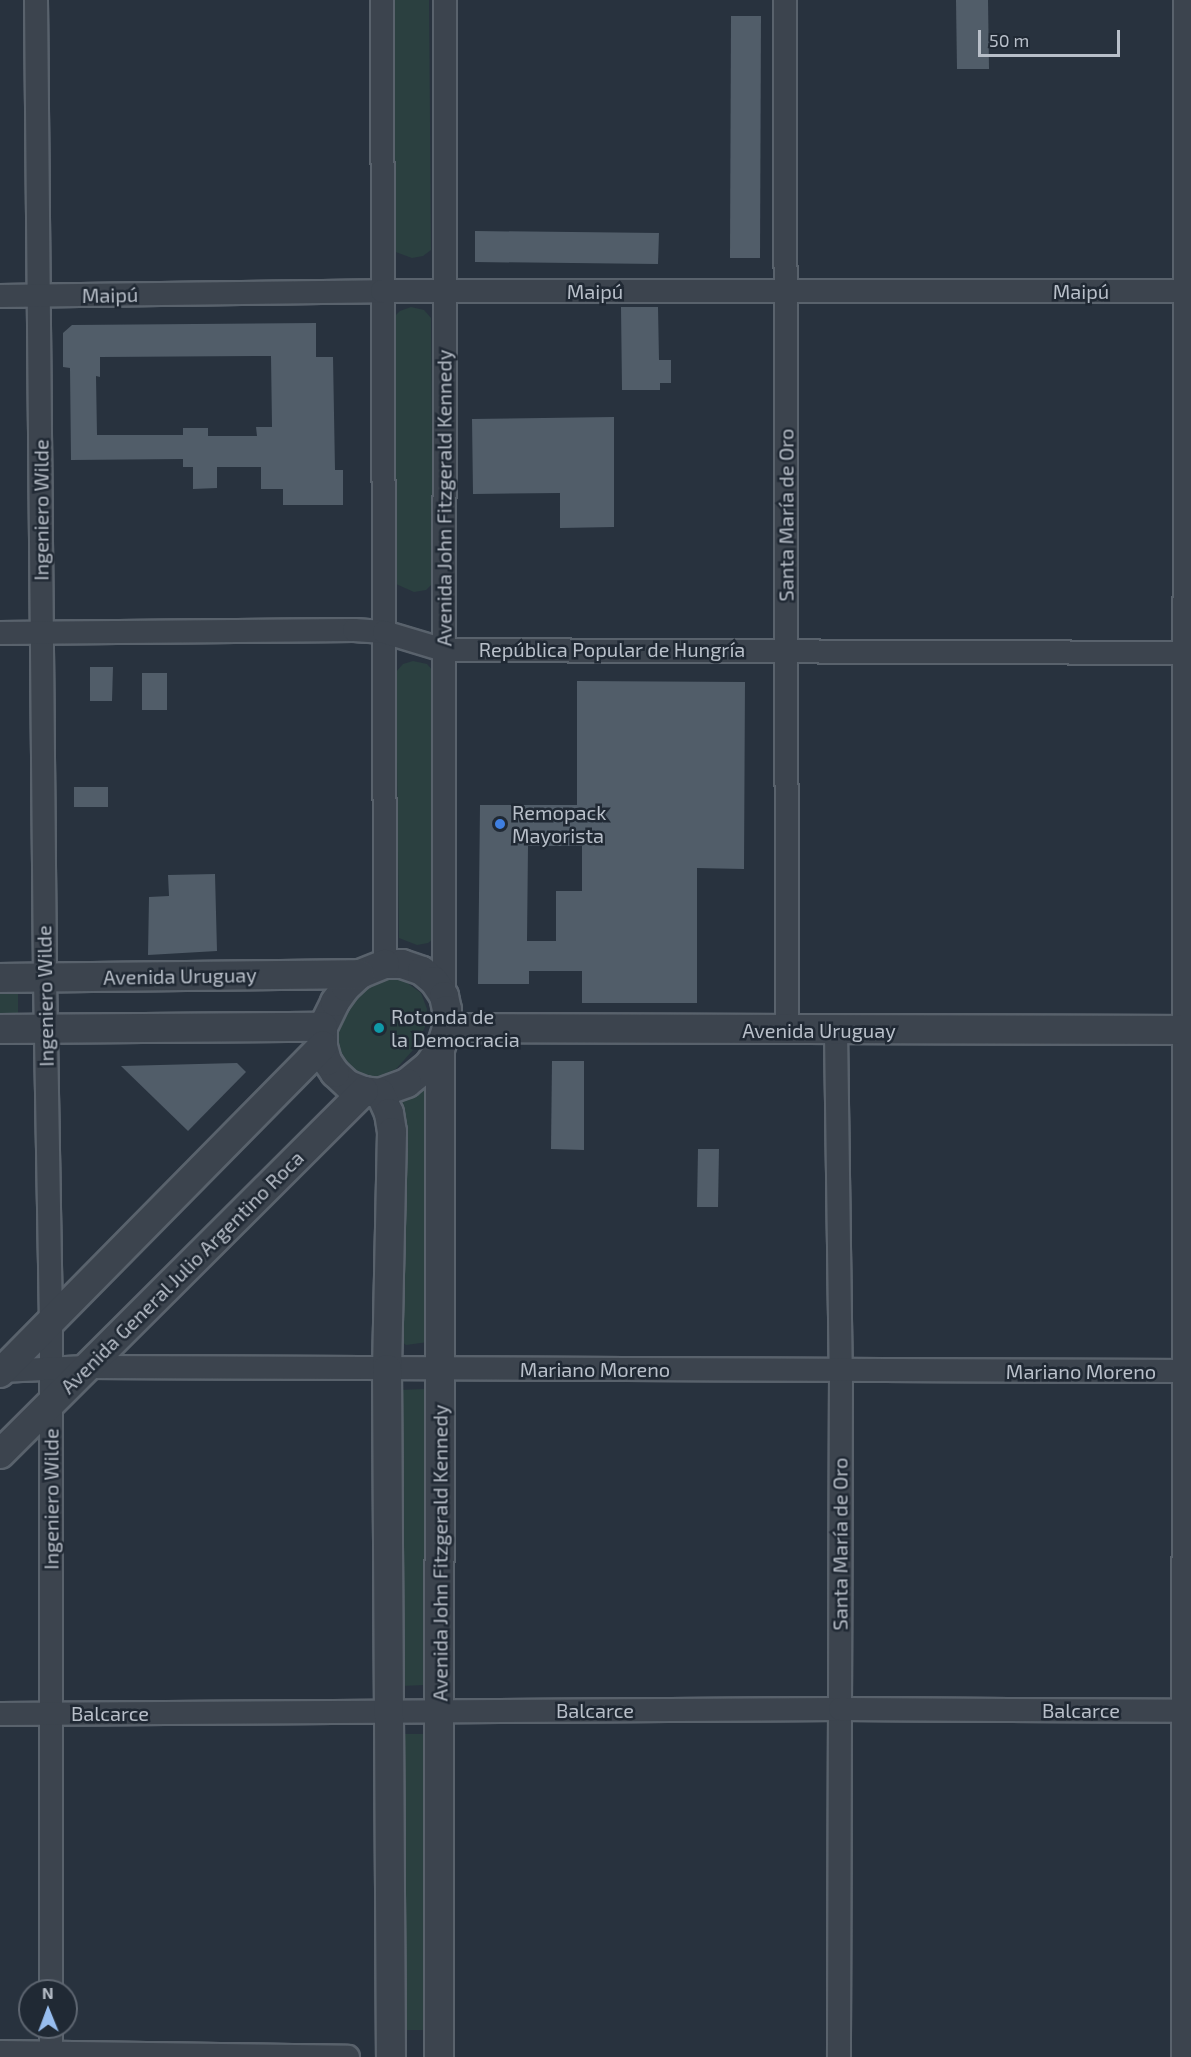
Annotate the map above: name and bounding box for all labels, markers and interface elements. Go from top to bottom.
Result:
scale bar [981,18,1124,56]
text: 50 m [989,29,1029,51]
street label: Maipú [567,279,623,303]
street label: Maipú [1053,279,1109,303]
street label: Maipú [82,283,138,307]
street label: Avenida John Fitzgerald Kennedy [432,349,456,647]
street label: Santa María de Oro [774,429,798,601]
street label: Ingeniero Wilde [29,439,53,581]
street label: República Popular de Hungría [478,637,746,661]
place label: Remopack Mayorista [512,801,606,848]
marker: Remopack Mayorista [493,817,507,831]
street label: Ingeniero Wilde [32,925,58,1067]
street label: Avenida Uruguay [103,963,257,989]
place label: Rotonda de la Democracia [391,1005,520,1052]
street label: Avenida Uruguay [742,1018,896,1042]
marker: Rotonda de la Democracia [372,1021,386,1035]
street label: Avenida General Julio Argentino Roca [55,1145,309,1399]
street label: Mariano Moreno [520,1357,670,1381]
street label: Mariano Moreno [1006,1359,1156,1383]
street label: Avenida John Fitzgerald Kennedy [428,1404,452,1702]
street label: Ingeniero Wilde [39,1428,63,1570]
street label: Santa María de Oro [828,1458,852,1630]
street label: Balcarce [556,1698,634,1722]
street label: Balcarce [1042,1698,1120,1722]
street label: Balcarce [71,1701,149,1725]
north arrow [18,1979,78,2039]
text: N [42,1983,54,2002]

